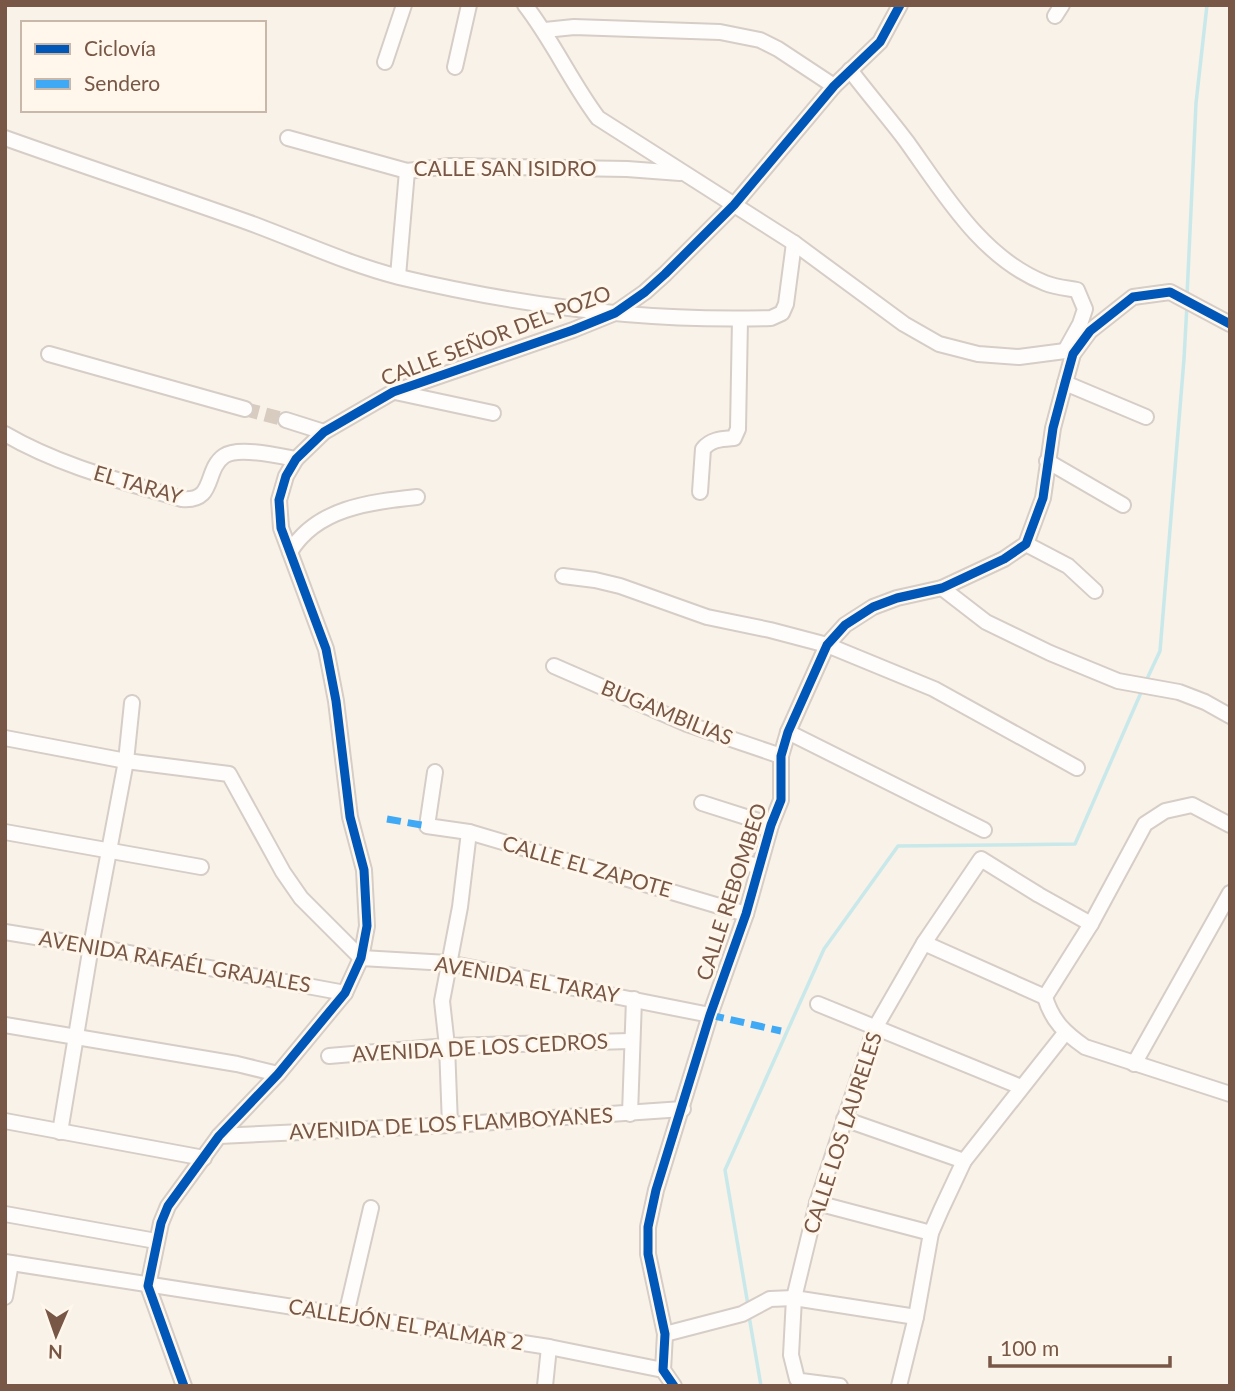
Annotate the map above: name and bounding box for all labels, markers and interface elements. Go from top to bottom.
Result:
legend [21,21,266,112]
text: Ciclovía [84,35,156,60]
text: Sendero [84,70,160,95]
street label: CALLE SAN ISIDRO [413,155,597,180]
street label: CALLE SEÑOR DEL POZO [377,279,614,390]
street label: EL TARAY [91,459,187,508]
street label: BUGAMBILIAS [598,674,737,749]
street label: CALLE REBOMBEO [690,800,771,983]
street label: CALLE EL ZAPOTE [500,829,675,902]
street label: AVENIDA RAFAÉL GRAJALES [37,924,313,997]
street label: AVENIDA EL TARAY [433,950,622,1007]
street label: AVENIDA DE LOS CEDROS [351,1027,609,1066]
street label: CALLE LOS LAURELES [797,1028,886,1237]
street label: AVENIDA DE LOS FLAMBOYANES [288,1102,614,1143]
street label: CALLEJÓN EL PALMAR 2 [287,1293,526,1354]
north arrow [21,1300,91,1370]
scale bar [990,1324,1170,1368]
text: 100 m [1000,1335,1059,1360]
text: N [48,1341,63,1364]

